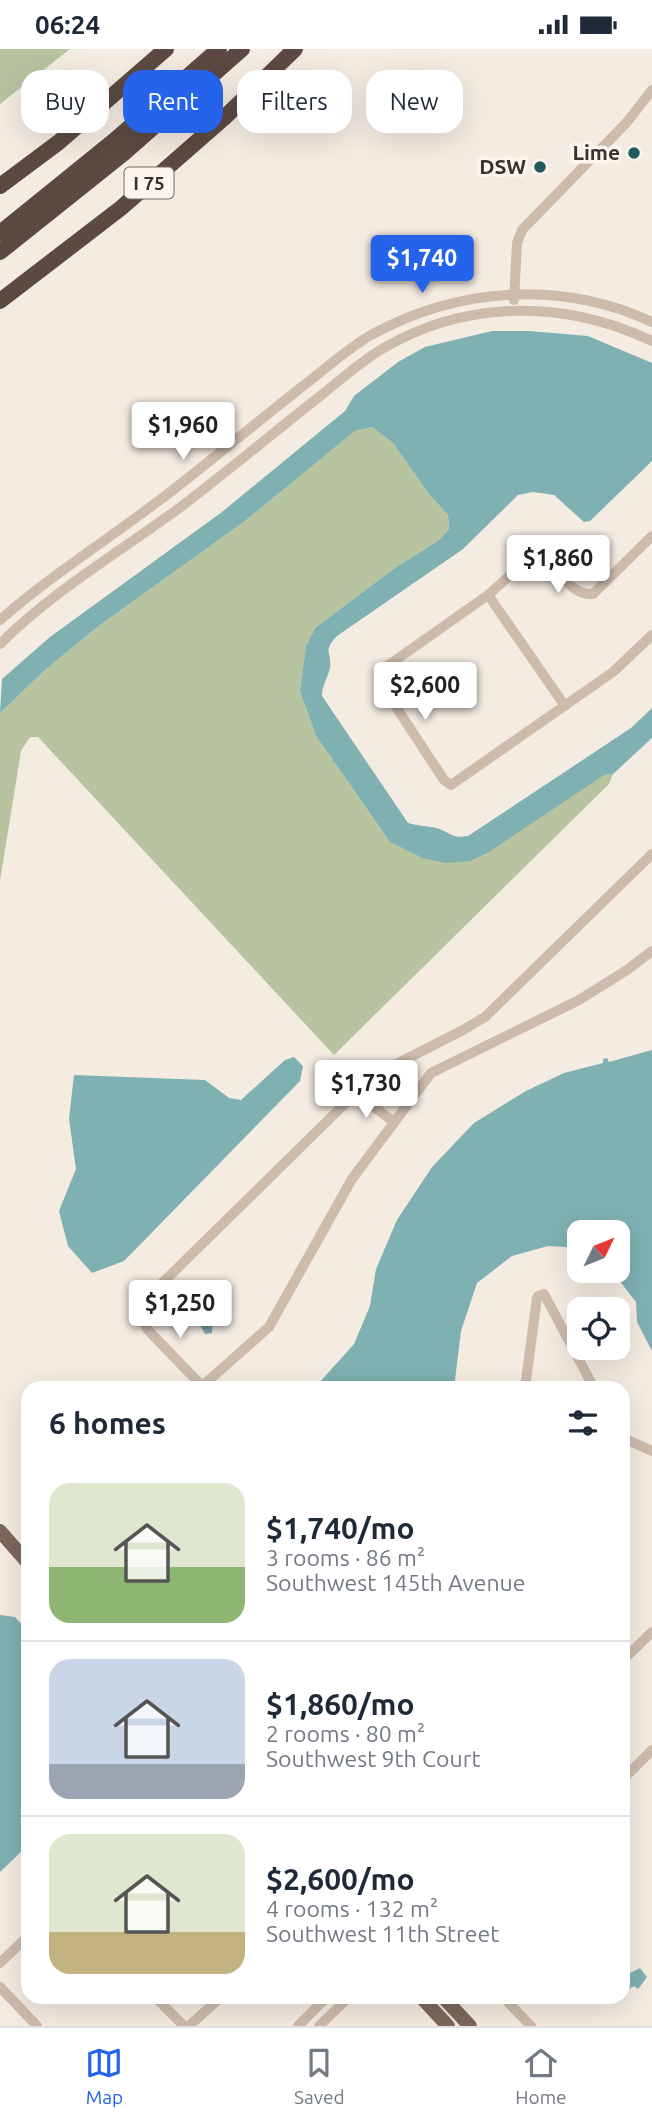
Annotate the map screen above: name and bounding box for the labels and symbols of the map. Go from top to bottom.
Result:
place label: Lime [572,140,620,164]
marker: Lime [626,145,642,161]
place label: DSW [479,154,526,178]
marker: DSW [532,159,548,175]
road number: I 75 [124,167,174,199]
pin: $1,740 [365,236,479,295]
pin: $1,960 [126,403,240,462]
pin: $1,860 [501,535,615,595]
pin: $2,600 [368,663,482,722]
pin: $1,730 [309,1061,423,1120]
north arrow [567,1220,630,1283]
pin: $1,250 [123,1281,237,1340]

